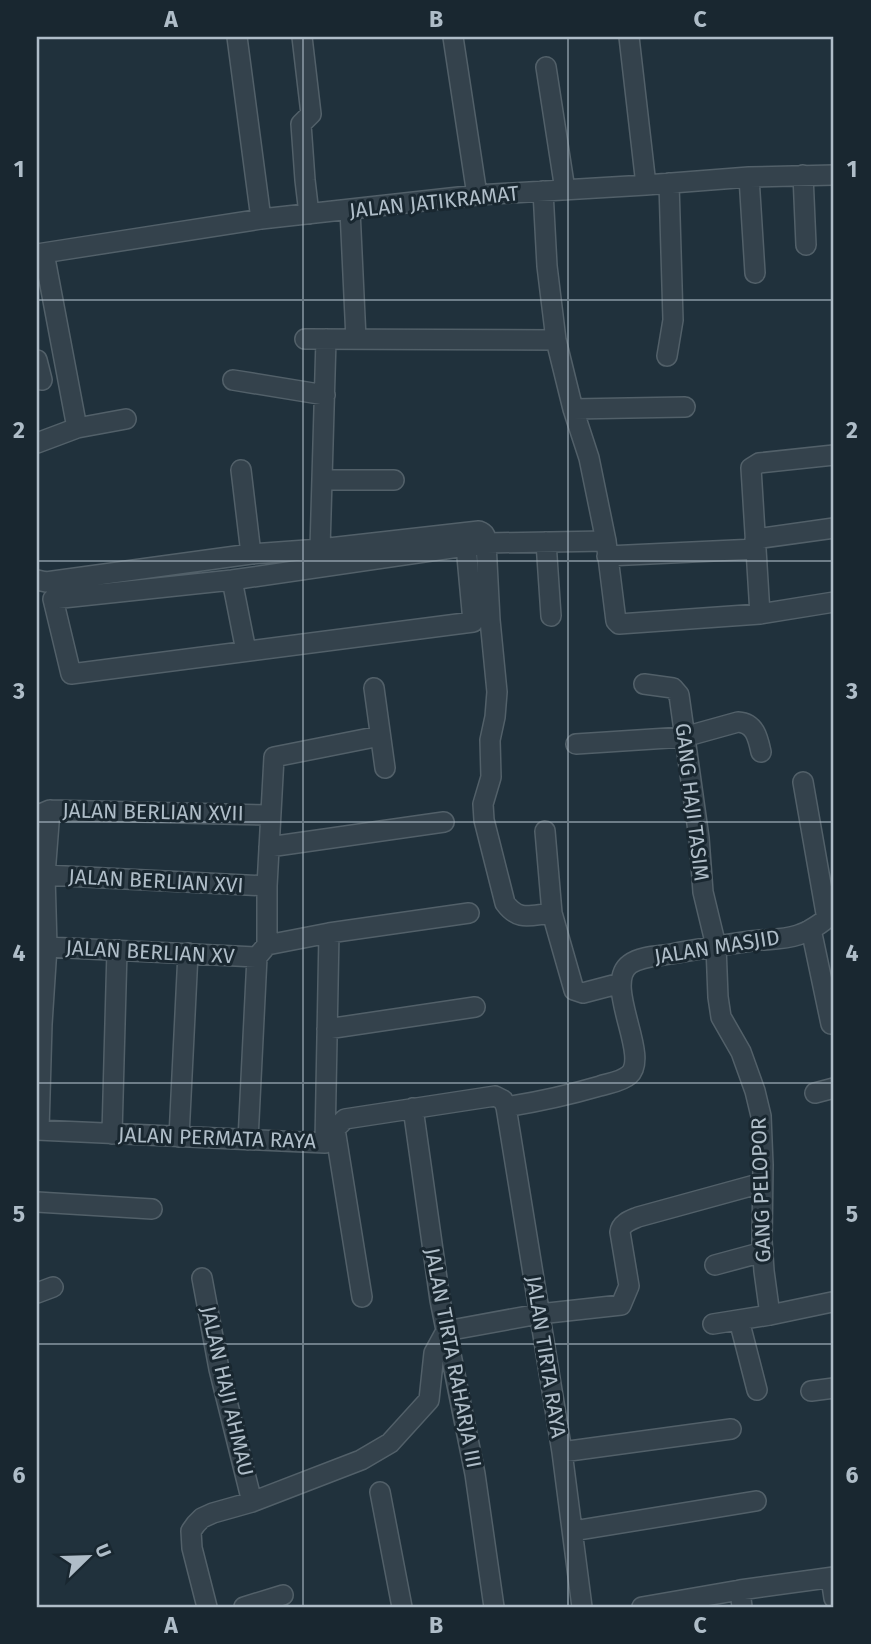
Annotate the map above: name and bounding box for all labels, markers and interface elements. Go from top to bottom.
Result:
text: A [163,5,178,33]
text: B [429,5,443,33]
text: C [693,5,707,33]
text: 1 [14,155,24,183]
text: 1 [847,155,857,183]
street label: JALAN JATIKRAMAT [348,180,520,224]
text: 2 [13,416,25,444]
text: 2 [846,416,858,444]
text: 3 [12,677,25,705]
text: 3 [845,677,858,705]
street label: GANG HAJI TASIM [669,722,715,882]
street label: JALAN BERLIAN XVII [62,797,244,827]
street label: JALAN BERLIAN XVI [68,863,244,899]
street label: JALAN MASJID [652,924,782,970]
street label: JALAN BERLIAN XV [65,935,235,969]
text: 4 [13,939,26,967]
text: 4 [846,939,859,967]
street label: GANG PELOPOR [745,1117,777,1263]
street label: JALAN PERMATA RAYA [118,1122,316,1154]
text: 5 [13,1200,25,1228]
text: 5 [846,1200,858,1228]
street label: JALAN TIRTA RAHARJA III [419,1246,487,1470]
street label: JALAN TIRTA RAYA [520,1274,572,1440]
street label: JALAN HAJI AHMAU [195,1303,259,1479]
text: 6 [13,1461,26,1489]
text: 6 [846,1461,859,1489]
north arrow [52,1522,122,1592]
text: U [90,1540,116,1561]
text: A [163,1611,178,1639]
text: B [429,1611,443,1639]
text: C [693,1611,707,1639]

